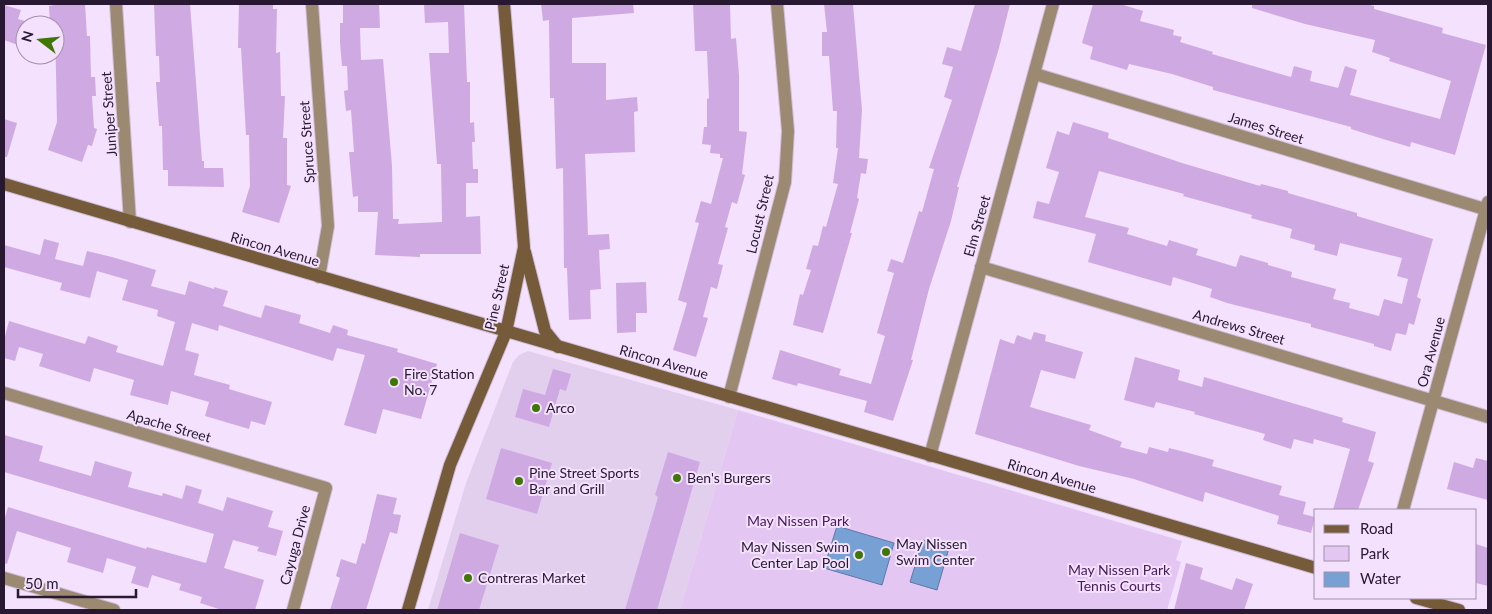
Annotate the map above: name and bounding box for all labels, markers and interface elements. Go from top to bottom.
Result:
north arrow [15,15,65,65]
text: N [17,29,37,44]
street label: Juniper Street [97,71,120,157]
street label: Spruce Street [295,100,318,184]
street label: James Street [1226,108,1306,147]
street label: Locust Street [742,173,777,255]
street label: Elm Street [960,193,993,259]
street label: Rincon Avenue [229,228,322,269]
street label: Pine Street [481,262,512,332]
street label: Andrews Street [1191,305,1287,348]
street label: Ora Avenue [1413,315,1448,389]
street label: Rincon Avenue [618,341,711,382]
place label: Fire Station No. 7 [404,365,475,398]
marker: Fire Station No. 7 [388,376,400,388]
place label: Arco [546,399,575,416]
marker: Arco [530,402,542,414]
street label: Apache Street [125,405,213,446]
street label: Rincon Avenue [1006,455,1099,496]
place label: Pine Street Sports Bar and Grill [529,464,639,497]
place label: Ben's Burgers [687,469,771,486]
marker: Ben's Burgers [671,472,683,484]
marker: Pine Street Sports Bar and Grill [513,475,525,487]
street label: Cayuga Drive [276,503,313,587]
legend [1314,509,1477,599]
park label: May Nissen Park [747,512,850,529]
text: Road [1360,519,1393,537]
place label: May Nissen Swim Center [896,535,975,568]
place label: May Nissen Swim Center Lap Pool [741,538,849,571]
text: Park [1360,544,1390,562]
marker: May Nissen Swim Center [880,546,892,558]
marker: May Nissen Swim Center Lap Pool [853,549,865,561]
park label: May Nissen Park Tennis Courts [1068,561,1171,594]
scale bar [18,566,135,598]
place label: Contreras Market [478,569,586,586]
text: Water [1360,569,1401,587]
marker: Contreras Market [462,572,474,584]
text: 50 m [25,574,59,592]

